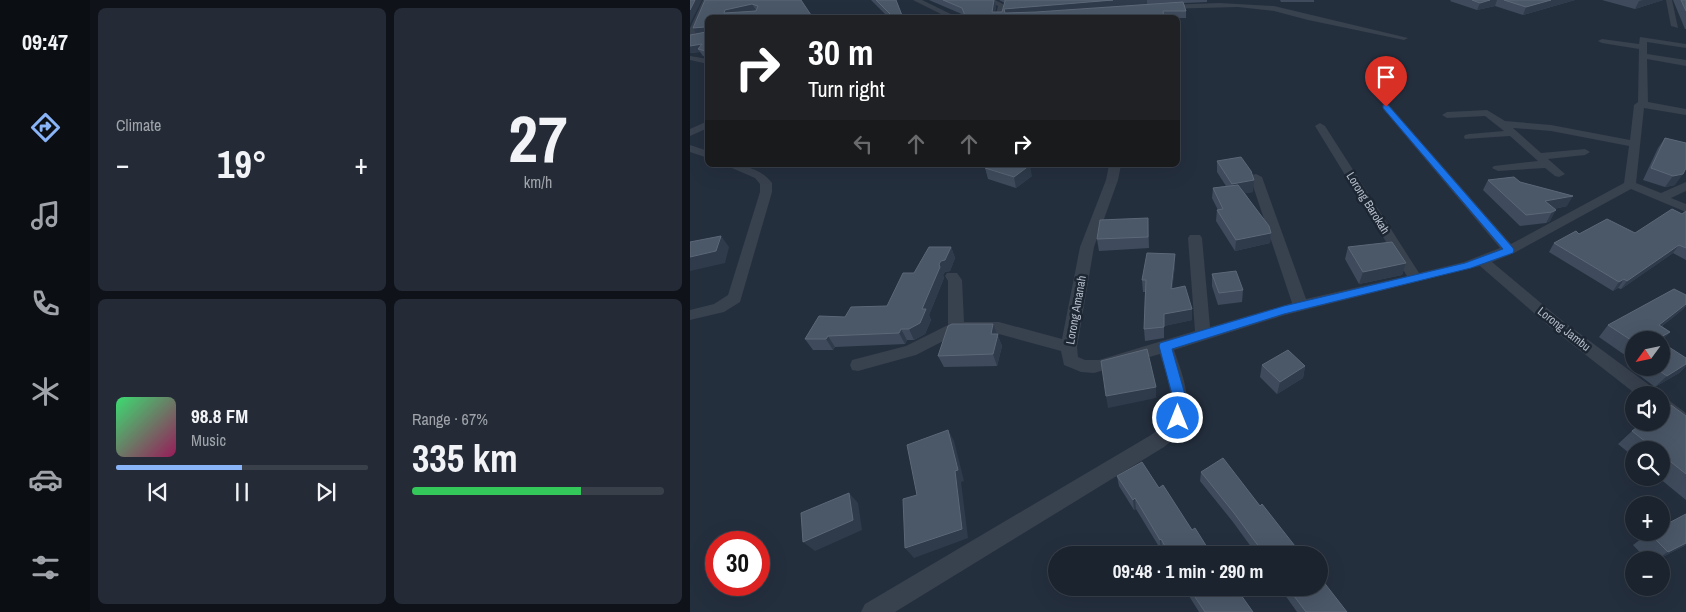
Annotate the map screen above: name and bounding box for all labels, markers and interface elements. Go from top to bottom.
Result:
text: 09:47 [22,27,68,57]
text: 30 m [808,29,873,76]
icon: right [725,35,790,100]
pin [1365,56,1407,107]
icon: arrive [1372,63,1400,91]
text: Turn right [808,74,885,104]
text: 27 [508,95,568,182]
icon: directions [28,110,63,145]
text: Climate [116,114,161,136]
icon: left [849,130,877,158]
icon: ahead [902,130,930,158]
icon: ahead [955,130,983,158]
icon: right [1008,130,1036,158]
text: 19° [217,139,267,190]
text: − [116,145,129,183]
text: + [355,145,368,183]
street label: Lorong Barokah [1343,169,1393,237]
text: km/h [524,171,552,193]
icon: music [28,198,63,233]
street label: Lorong Amanah [1062,274,1090,346]
icon: phone [28,286,63,321]
street label: Lorong Jambu [1534,303,1594,355]
north arrow [1625,331,1670,376]
map controls [1625,331,1670,596]
icon: climate [28,374,63,409]
button: sound [1625,386,1670,431]
position arrow [1151,391,1203,443]
text: 98.8 FM [191,403,248,429]
text: Range · 67% [412,408,488,430]
text: Music [191,429,226,451]
text: 335 km [412,433,518,484]
button: search [1625,441,1670,486]
icon: car [28,462,63,497]
icon: previous [144,478,172,506]
icon: pause [228,478,256,506]
icon: next [312,478,340,506]
button: + [1625,496,1670,541]
speed limit sign: 30 [705,531,770,596]
icon: filters [28,550,63,585]
button: − [1625,551,1670,596]
text: 09:48 · 1 min · 290 m [1113,558,1263,584]

